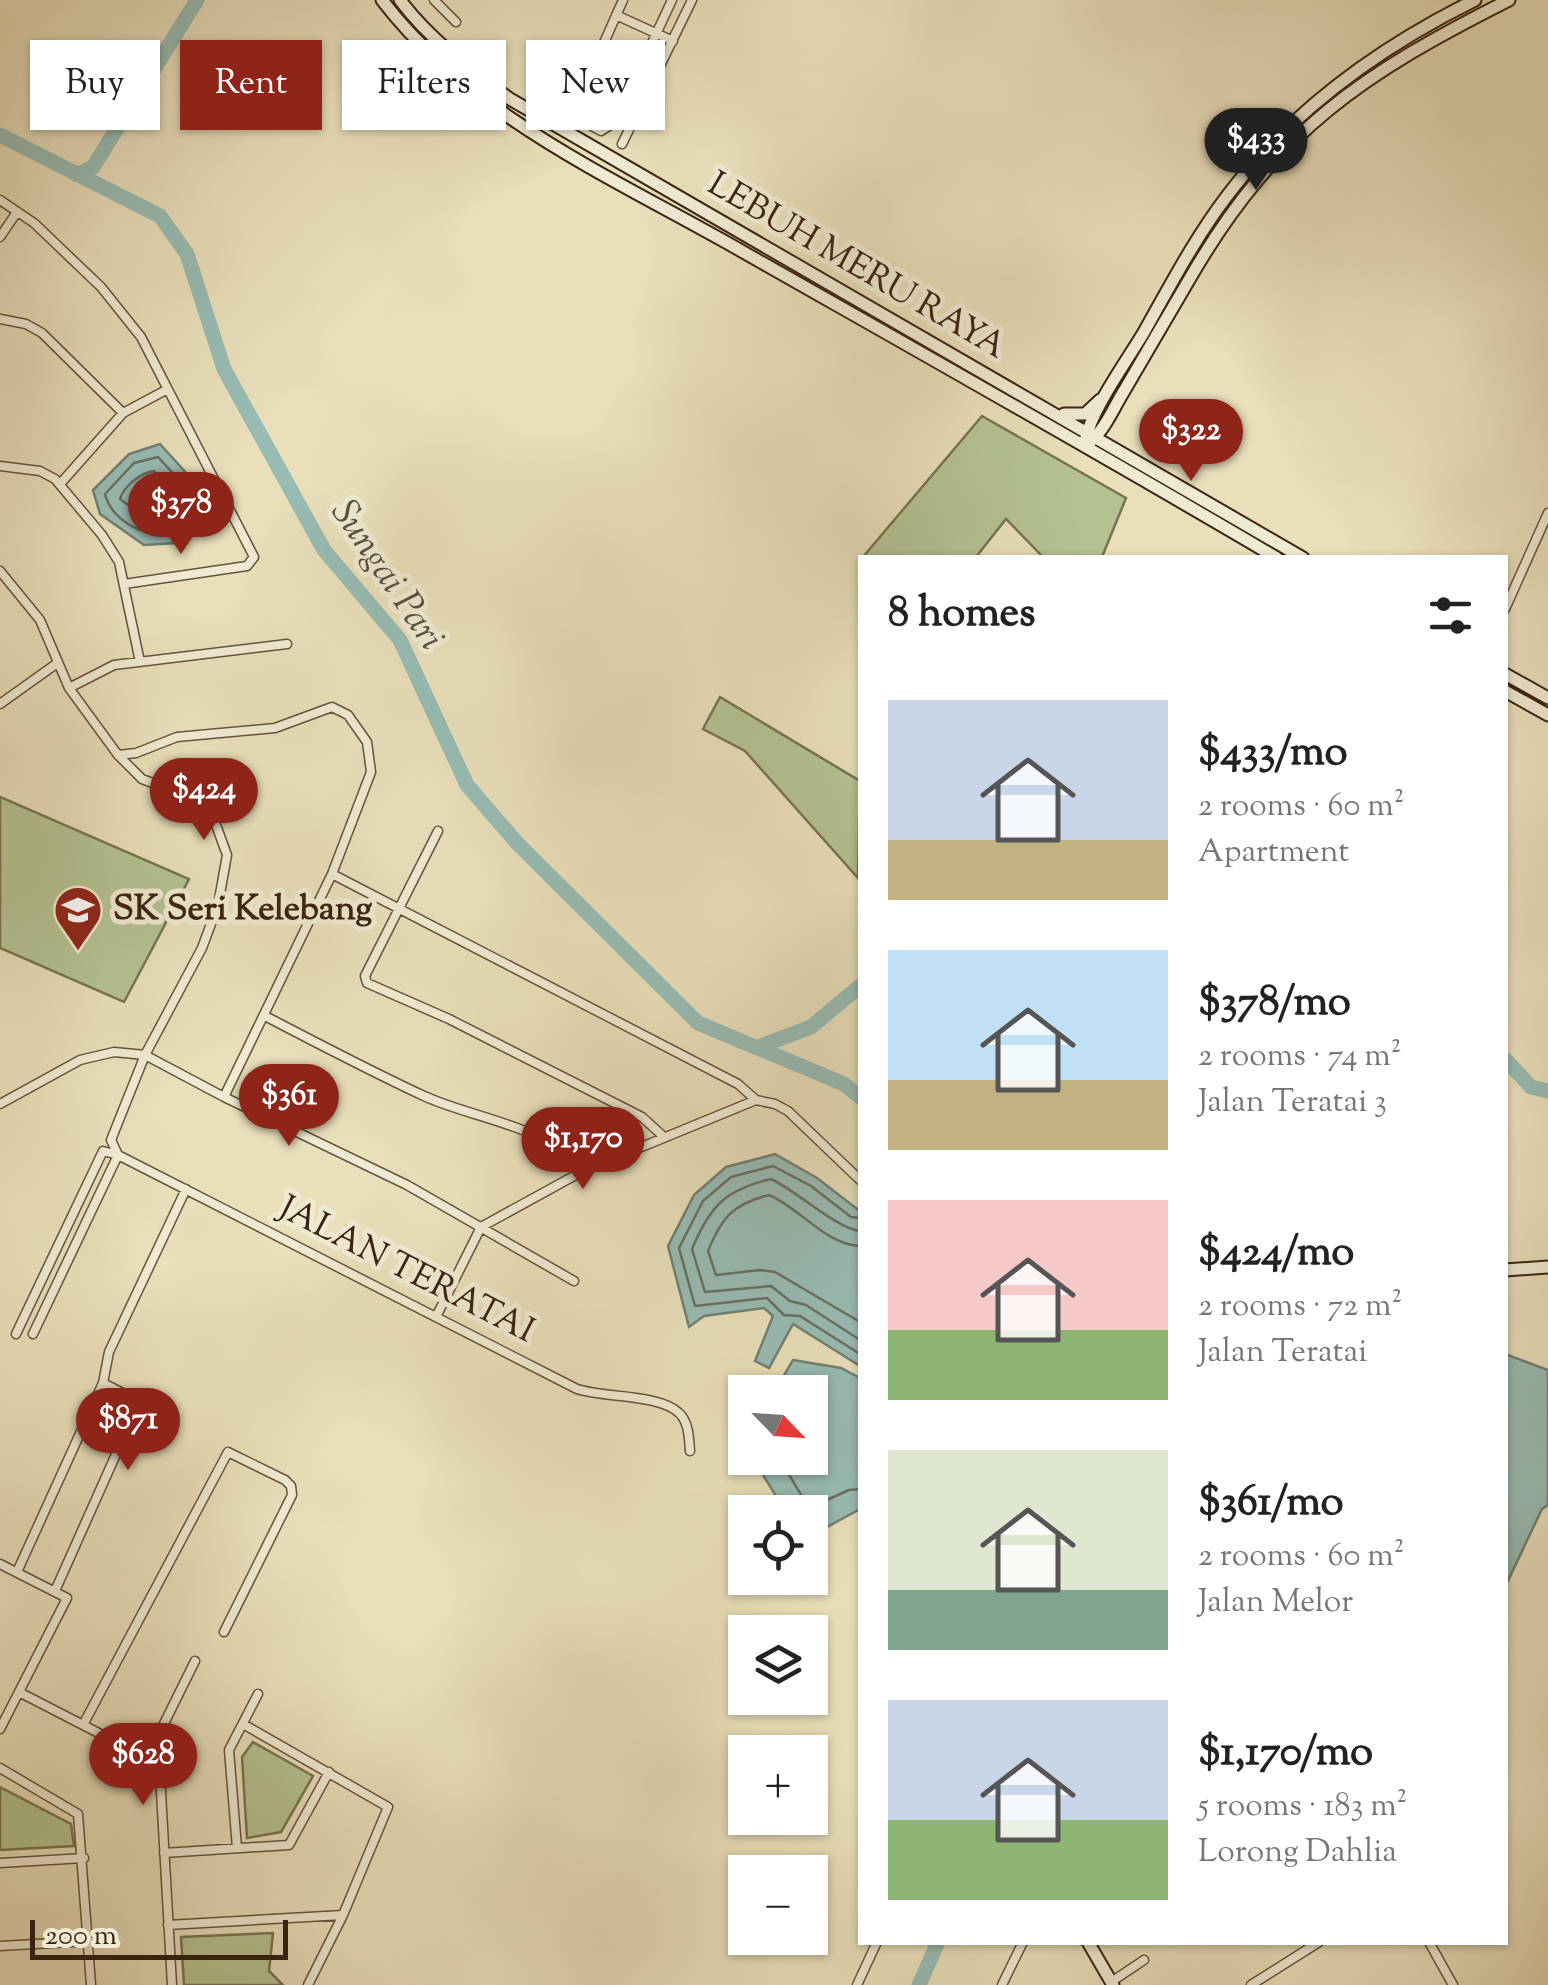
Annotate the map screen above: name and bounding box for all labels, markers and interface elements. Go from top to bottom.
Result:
chip: Buy [30,40,160,130]
chip: Rent [180,40,322,130]
chip: Filters [342,40,506,130]
chip: New [526,40,665,130]
pin: $433 [1197,108,1315,193]
text: $433 [1226,117,1286,163]
street label: LEBUH MERU RAYA [697,161,1015,373]
pin: $322 [1132,399,1250,484]
text: $322 [1161,408,1221,454]
pin: $378 [122,472,240,557]
text: $378 [150,481,212,527]
water label: Sungai Pari [316,490,456,662]
text: 8 homes [888,585,1036,645]
icon: filters [1423,588,1478,643]
text: $433/mo [1198,724,1347,784]
icon: home [968,740,1088,860]
pin: $424 [145,758,263,843]
text: $424 [172,767,236,813]
text: 2 rooms · 60 m² [1198,784,1404,830]
text: Apartment [1198,830,1349,876]
school or university icon: SK Seri Kelebang [52,884,104,952]
place label: SK Seri Kelebang [113,885,372,936]
text: $378/mo [1198,974,1351,1034]
icon: home [968,990,1088,1110]
text: 2 rooms · 74 m² [1198,1034,1402,1080]
pin: $361 [230,1064,348,1149]
text: $361 [261,1073,317,1119]
text: Jalan Teratai 3 [1198,1080,1387,1126]
pin: $1,170 [502,1107,664,1192]
text: $1,170 [543,1116,623,1162]
street label: JALAN TERATAI [267,1184,543,1358]
text: $424/mo [1198,1224,1354,1284]
icon: home [968,1240,1088,1360]
text: 2 rooms · 72 m² [1198,1284,1402,1330]
text: Jalan Teratai [1198,1330,1367,1376]
north arrow [728,1375,828,1475]
map controls [728,1375,828,1955]
pin: $871 [69,1388,187,1473]
text: $871 [98,1397,158,1443]
text: $361/mo [1198,1474,1344,1534]
icon: home [968,1490,1088,1610]
button: locate [728,1495,828,1595]
text: 2 rooms · 60 m² [1198,1534,1404,1580]
text: Jalan Melor [1198,1580,1353,1626]
button: layers [728,1615,828,1715]
pin: $628 [84,1723,202,1808]
text: $1,170/mo [1198,1724,1373,1784]
text: $628 [111,1732,175,1778]
button: + [728,1735,828,1835]
icon: home [968,1740,1088,1860]
text: 5 rooms · 183 m² [1198,1784,1407,1830]
text: Lorong Dahlia [1198,1830,1397,1876]
button: − [728,1855,828,1955]
scale bar [30,1915,288,1960]
text: 200 m [45,1917,117,1957]

